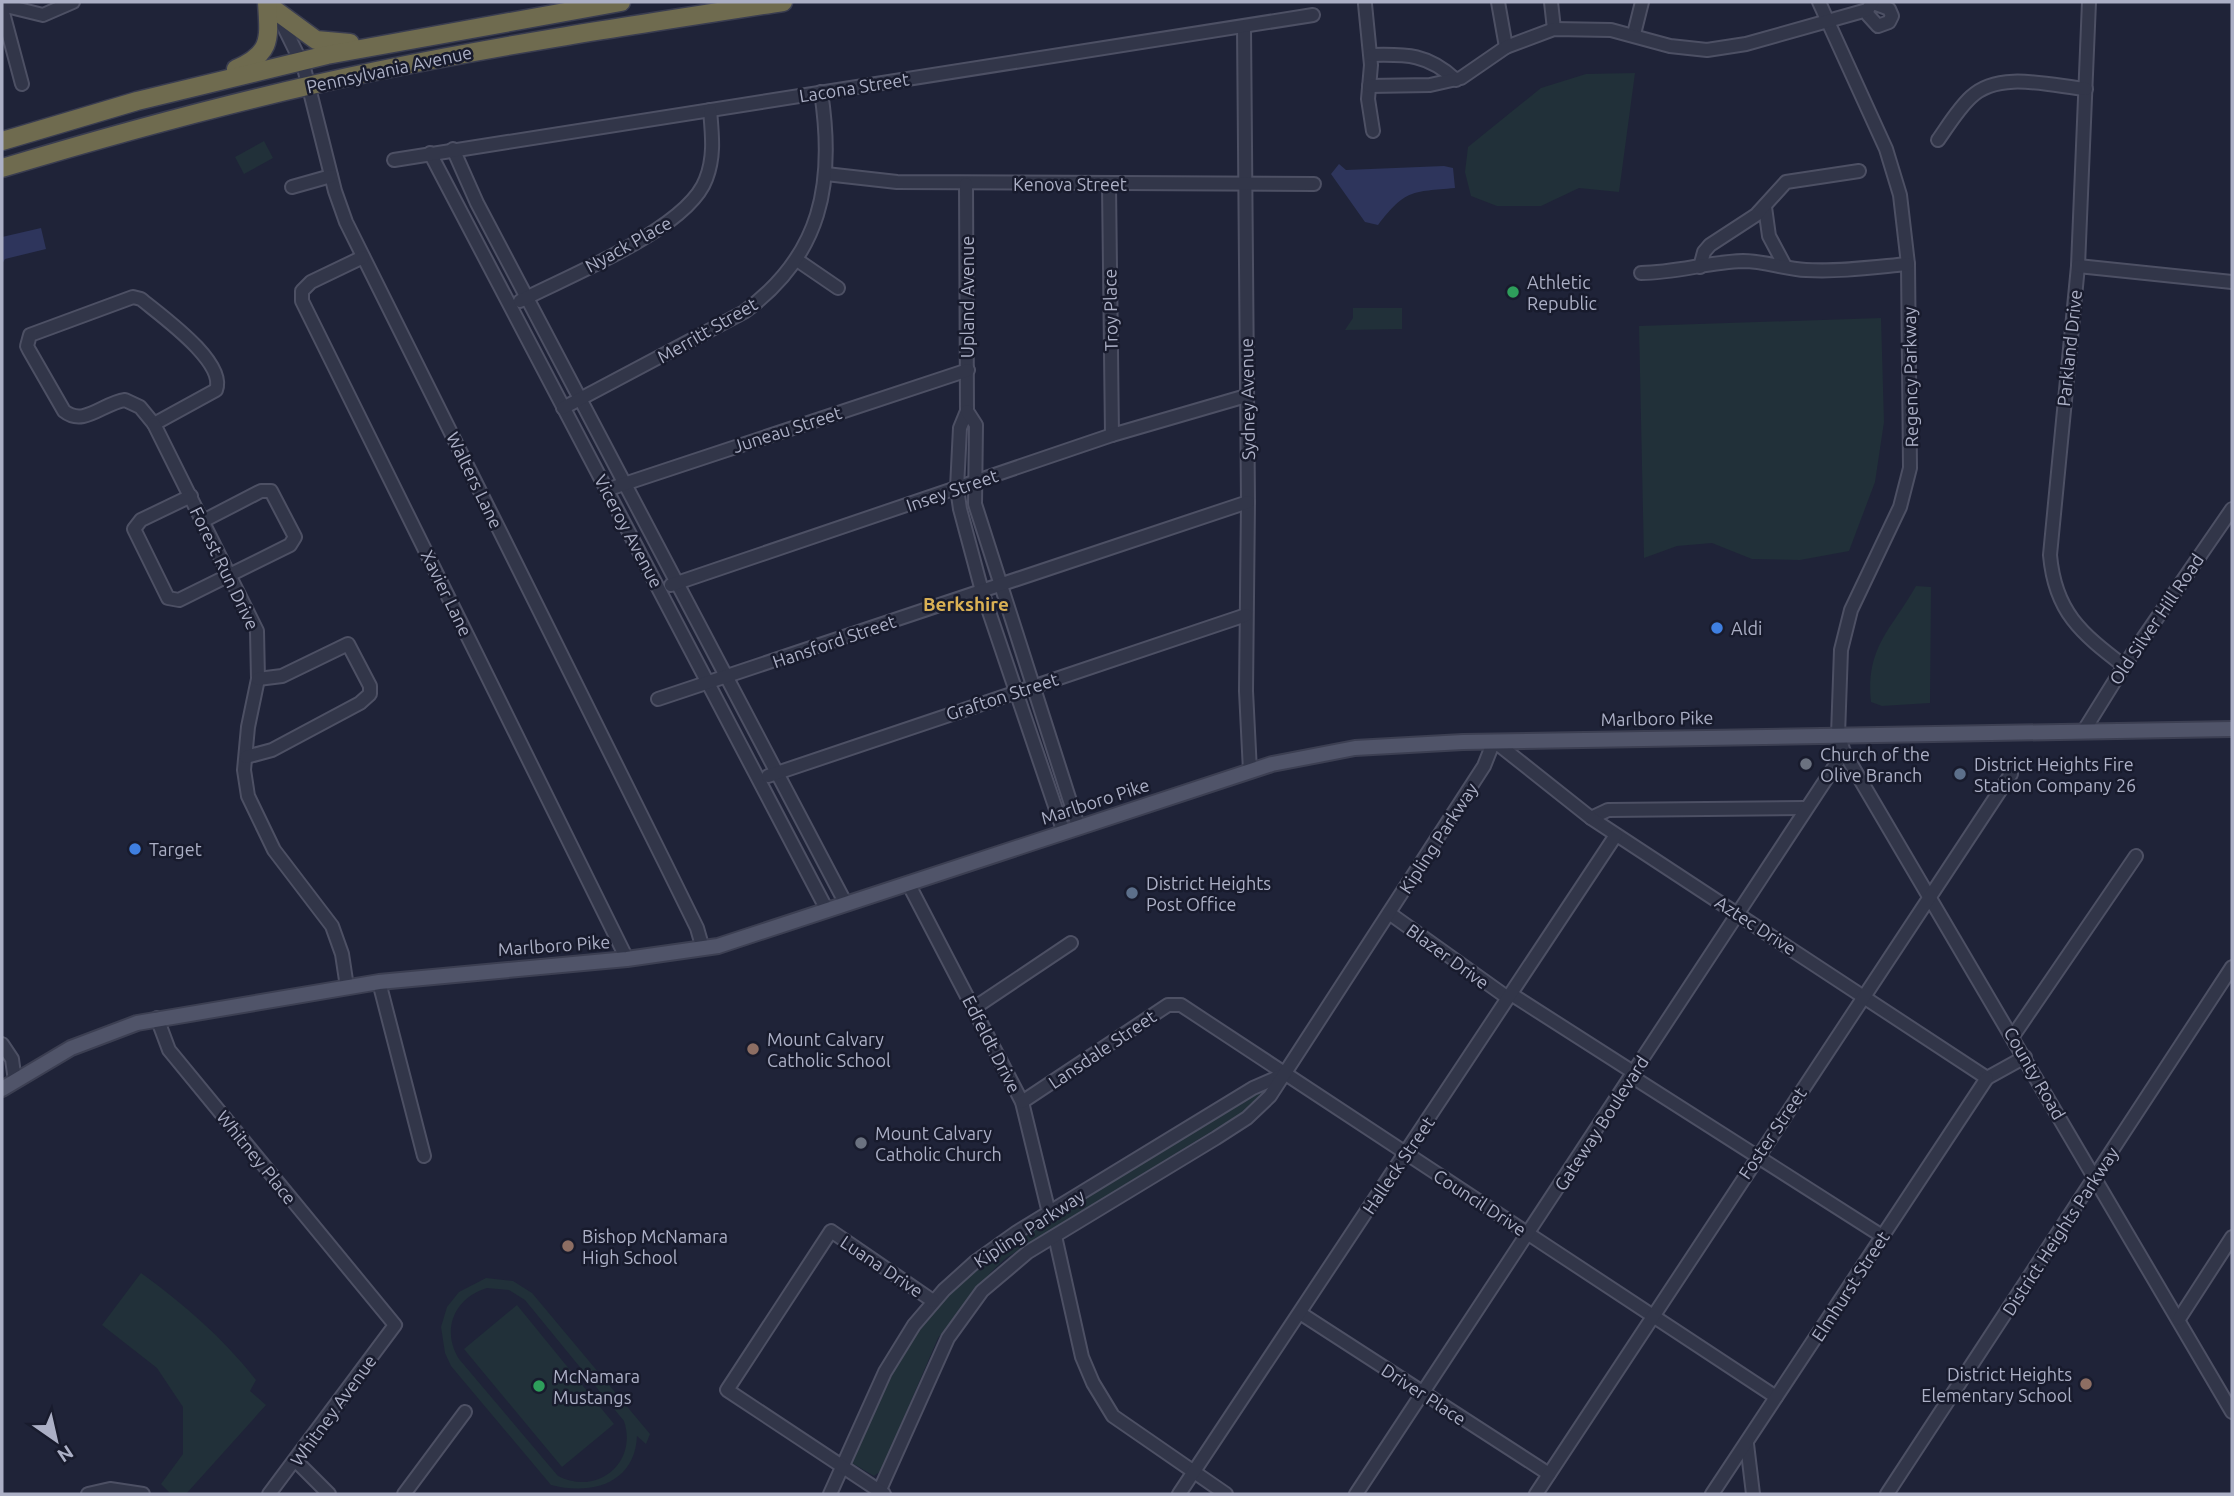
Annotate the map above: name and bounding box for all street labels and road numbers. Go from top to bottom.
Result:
street label: Pennsylvania Avenue [304,42,474,96]
street label: Lacona Street [798,68,910,106]
street label: Kenova Street [1013,174,1127,194]
street label: Nyack Place [581,212,675,276]
street label: Upland Avenue [957,236,977,358]
street label: Troy Place [1099,269,1121,351]
street label: Parkland Drive [2053,289,2085,407]
street label: Merritt Street [653,293,761,367]
street label: Regency Parkway [1899,306,1921,448]
street label: Sydney Avenue [1236,338,1258,460]
street label: Juneau Street [730,402,844,456]
street label: Walters Lane [443,429,507,531]
street label: Insey Street [904,465,1000,515]
street label: Viceroy Avenue [591,471,667,591]
street label: Forest Run Drive [187,503,263,633]
street label: Xavier Lane [418,547,476,639]
street label: Old Silver Hill Road [2105,550,2207,688]
street label: Hansford Street [770,611,898,671]
street label: Grafton Street [943,668,1061,724]
street label: Marlboro Pike [1600,707,1714,729]
street label: Marlboro Pike [1038,774,1152,828]
street label: Kipling Parkway [1395,779,1481,897]
street label: Aztec Drive [1712,891,1800,959]
street label: Blazer Drive [1403,919,1493,993]
street label: Marlboro Pike [497,931,611,959]
street label: Edfeldt Drive [959,992,1025,1096]
street label: Lansdale Street [1044,1006,1160,1092]
street label: County Road [2000,1023,2070,1123]
street label: Gateway Boulevard [1550,1052,1652,1194]
street label: Foster Street [1734,1083,1810,1183]
street label: Whitney Place [213,1106,301,1208]
street label: Halleck Street [1358,1113,1438,1217]
street label: District Heights Parkway [1998,1143,2122,1319]
street label: Council Drive [1430,1165,1530,1239]
street label: Kipling Parkway [970,1185,1088,1271]
street label: Elmhurst Street [1807,1227,1893,1345]
street label: Luana Drive [837,1231,927,1301]
street label: Whitney Avenue [286,1351,380,1469]
street label: Driver Place [1378,1359,1470,1429]

